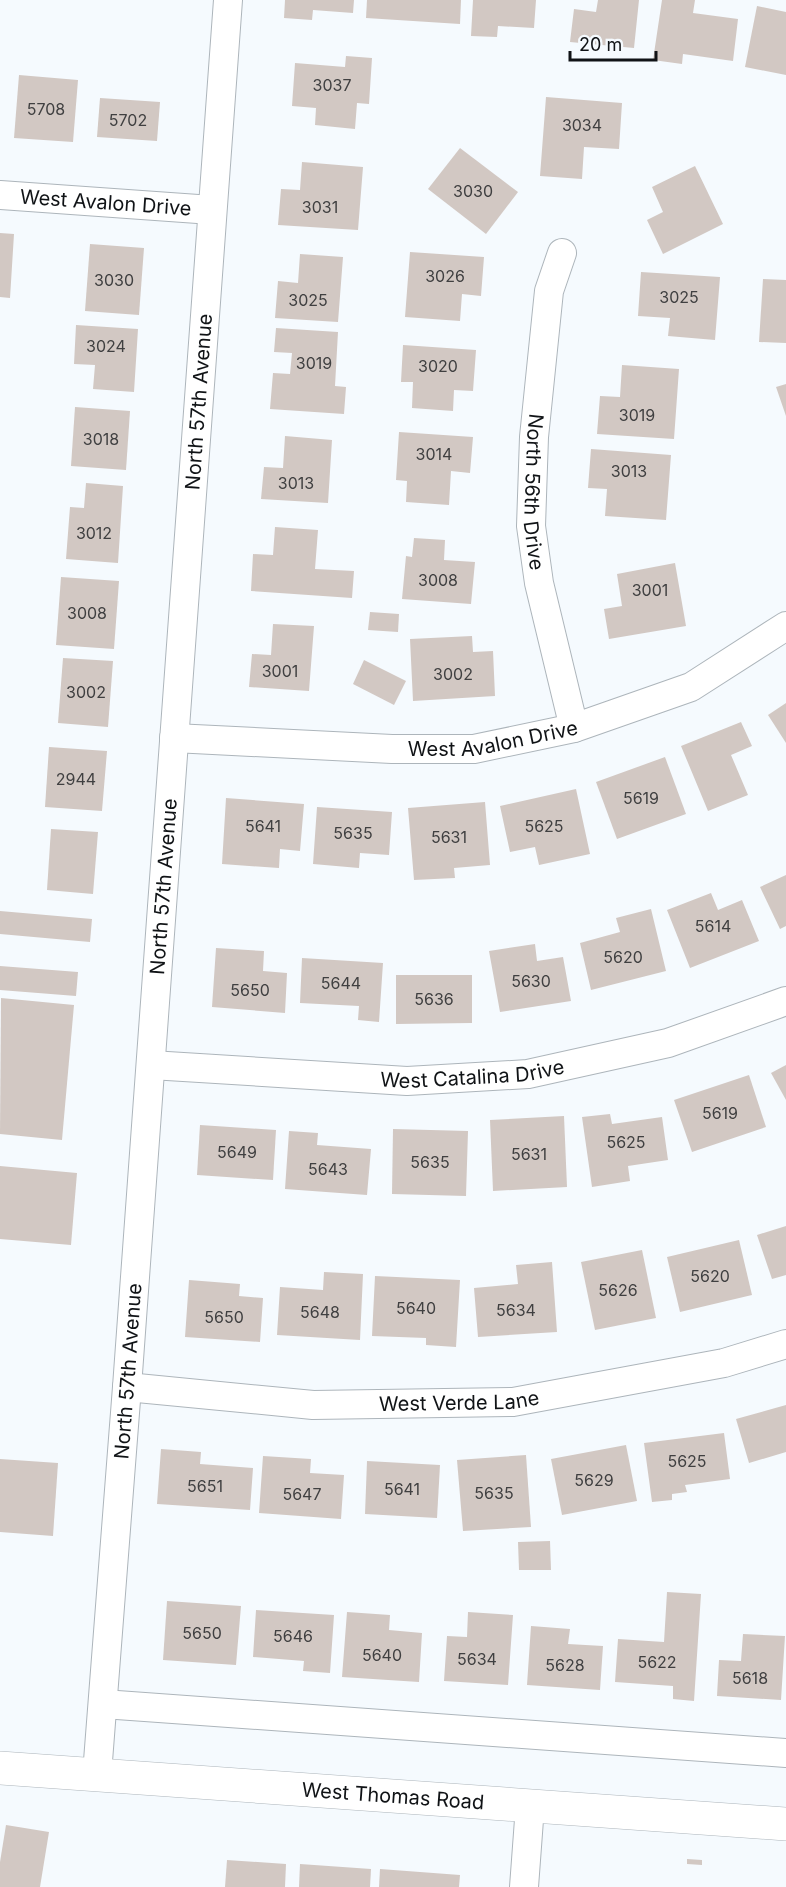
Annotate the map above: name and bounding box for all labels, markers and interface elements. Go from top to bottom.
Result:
scale bar [570,24,656,62]
text: 20 m [579,34,622,55]
house number: 3037 [313,75,351,95]
house number: 5708 [27,99,65,119]
house number: 5702 [109,110,147,130]
house number: 3034 [562,115,602,135]
house number: 3030 [453,181,493,201]
street label: West Avalon Drive [19,184,192,221]
house number: 3031 [302,197,338,217]
house number: 3026 [425,266,465,286]
house number: 3030 [94,270,134,290]
house number: 3025 [659,287,699,307]
house number: 3025 [288,290,328,310]
street label: North 57th Avenue [180,313,217,491]
house number: 3024 [86,336,126,356]
house number: 3019 [296,353,332,373]
house number: 3020 [418,356,458,376]
house number: 3019 [619,405,655,425]
street label: North 56th Drive [518,412,549,572]
house number: 3018 [83,429,119,449]
house number: 3014 [416,444,452,464]
house number: 3013 [611,461,647,481]
house number: 3013 [278,473,314,493]
house number: 3012 [76,523,112,543]
house number: 3008 [418,570,458,590]
house number: 3001 [632,580,668,600]
house number: 3008 [67,603,107,623]
house number: 3001 [262,661,298,681]
house number: 3002 [433,664,473,684]
house number: 3002 [66,682,106,702]
street label: West Avalon Drive [408,716,580,761]
house number: 2944 [56,769,96,789]
house number: 5619 [623,788,659,808]
street label: North 57th Avenue [145,797,182,975]
house number: 5641 [245,816,281,836]
house number: 5625 [524,816,564,836]
house number: 5635 [333,823,373,843]
house number: 5631 [431,827,467,847]
house number: 5614 [695,916,731,936]
house number: 5620 [603,947,643,967]
house number: 5630 [511,971,551,991]
house number: 5644 [321,973,361,993]
house number: 5650 [230,980,270,1000]
house number: 5636 [414,989,454,1009]
street label: West Catalina Drive [379,1054,566,1093]
house number: 5619 [702,1103,738,1123]
house number: 5625 [606,1132,646,1152]
house number: 5649 [217,1142,257,1162]
house number: 5631 [511,1144,547,1164]
house number: 5635 [410,1152,450,1172]
house number: 5643 [308,1159,348,1179]
house number: 5620 [690,1266,730,1286]
house number: 5626 [598,1280,638,1300]
street label: North 57th Avenue [109,1282,147,1460]
house number: 5640 [396,1298,436,1318]
house number: 5634 [496,1300,536,1320]
house number: 5648 [300,1302,340,1322]
house number: 5650 [204,1307,244,1327]
street label: West Verde Lane [379,1385,541,1416]
house number: 5625 [667,1451,707,1471]
house number: 5629 [574,1470,614,1490]
house number: 5651 [187,1476,223,1496]
house number: 5641 [384,1479,420,1499]
house number: 5635 [474,1483,514,1503]
house number: 5647 [282,1484,322,1504]
house number: 5650 [182,1623,222,1643]
house number: 5646 [273,1626,313,1646]
house number: 5640 [362,1645,402,1665]
house number: 5634 [457,1649,497,1669]
house number: 5622 [637,1652,677,1672]
house number: 5628 [545,1655,585,1675]
house number: 5618 [732,1668,768,1688]
street label: West Thomas Road [301,1778,485,1814]

